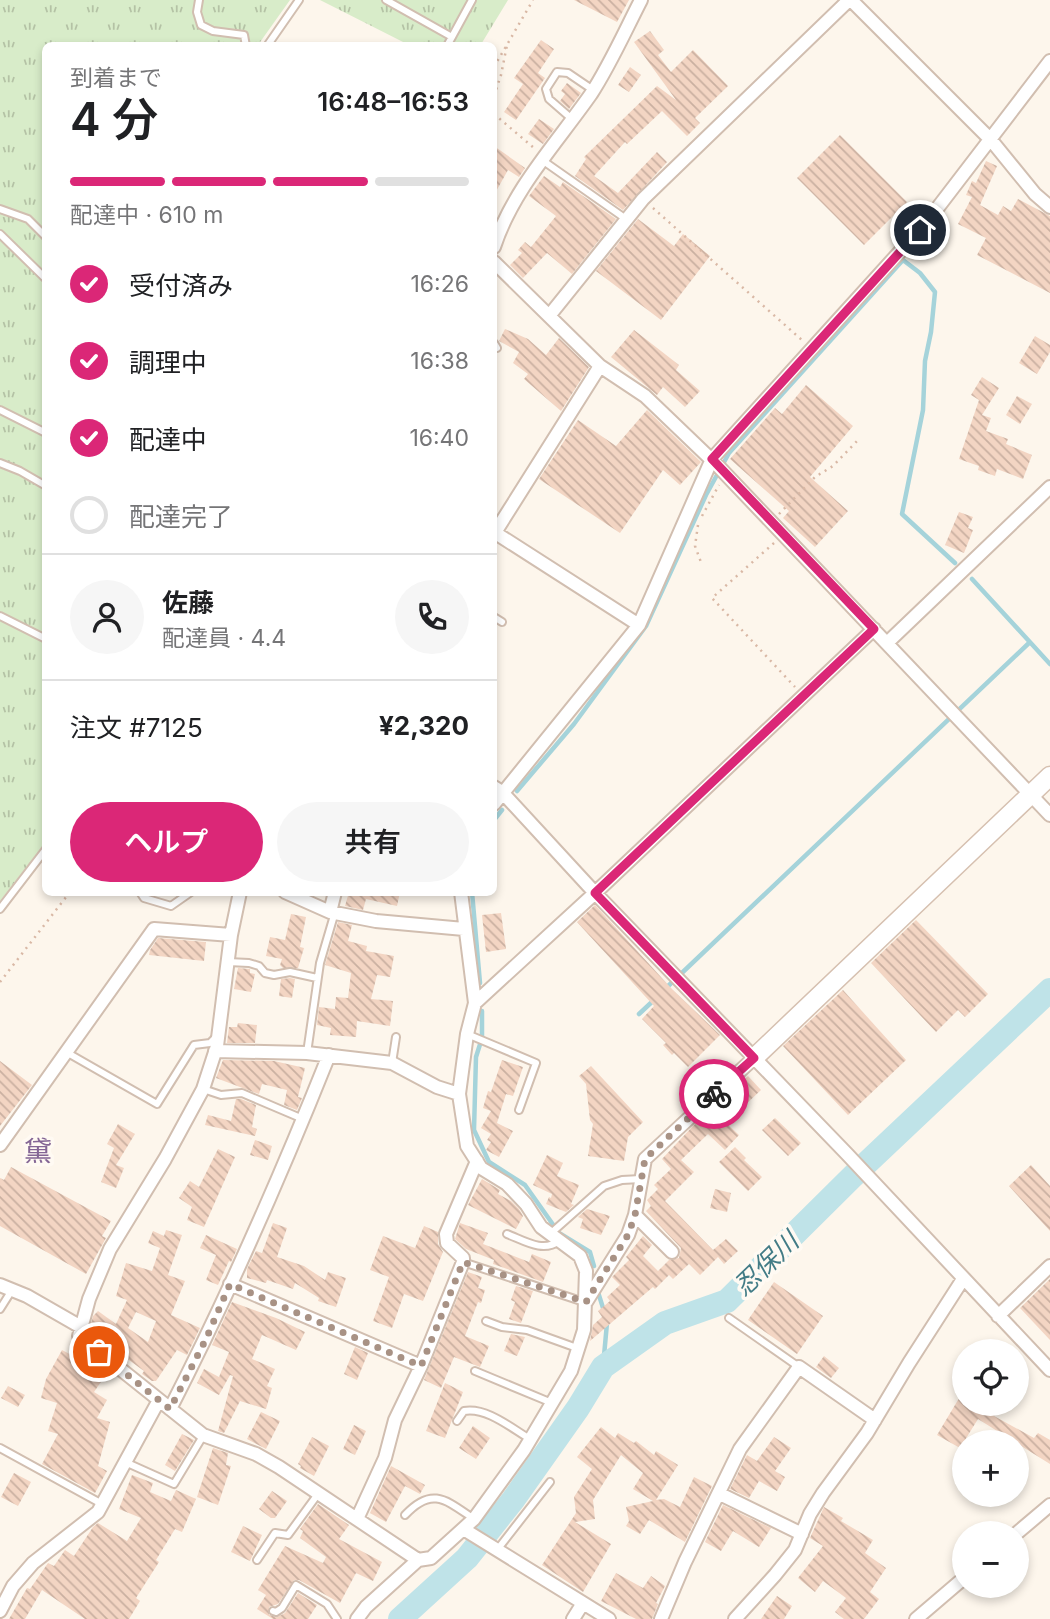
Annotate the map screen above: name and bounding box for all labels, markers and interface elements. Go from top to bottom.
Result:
text: 到着まで [70,64,162,92]
text: 16:48–16:53 [317,86,469,117]
text: 4 分 [70,91,158,147]
pin [890,200,950,260]
text: 配達中 · 610 m [70,201,223,229]
icon: home [901,211,939,249]
icon: check [70,265,108,303]
text: 受付済み [129,270,233,301]
text: 16:26 [410,270,469,298]
icon: check [70,342,108,380]
text: 調理中 [129,347,207,378]
text: 16:38 [410,347,469,375]
icon: check [70,419,108,457]
text: 配達中 [129,424,207,455]
text: 16:40 [409,424,469,452]
text: 配達完了 [129,501,233,532]
button: person [70,580,144,654]
button: phone [395,580,469,654]
text: 佐藤 [162,587,214,618]
text: 配達員 · 4.4 [162,624,286,652]
text: ¥2,320 [379,710,469,741]
text: 注文 #7125 [70,712,203,743]
button: ヘルプ [70,802,263,882]
button: 共有 [277,802,469,882]
courier [679,1059,749,1129]
icon: bike [695,1075,733,1113]
district label: 黛 [24,1134,52,1168]
water label: 忍保川 [727,1223,807,1302]
pin [69,1322,129,1382]
icon: bag [80,1333,118,1371]
map controls [952,1339,1029,1598]
button: locate [952,1339,1029,1416]
button: + [952,1430,1029,1507]
button: − [952,1521,1029,1598]

